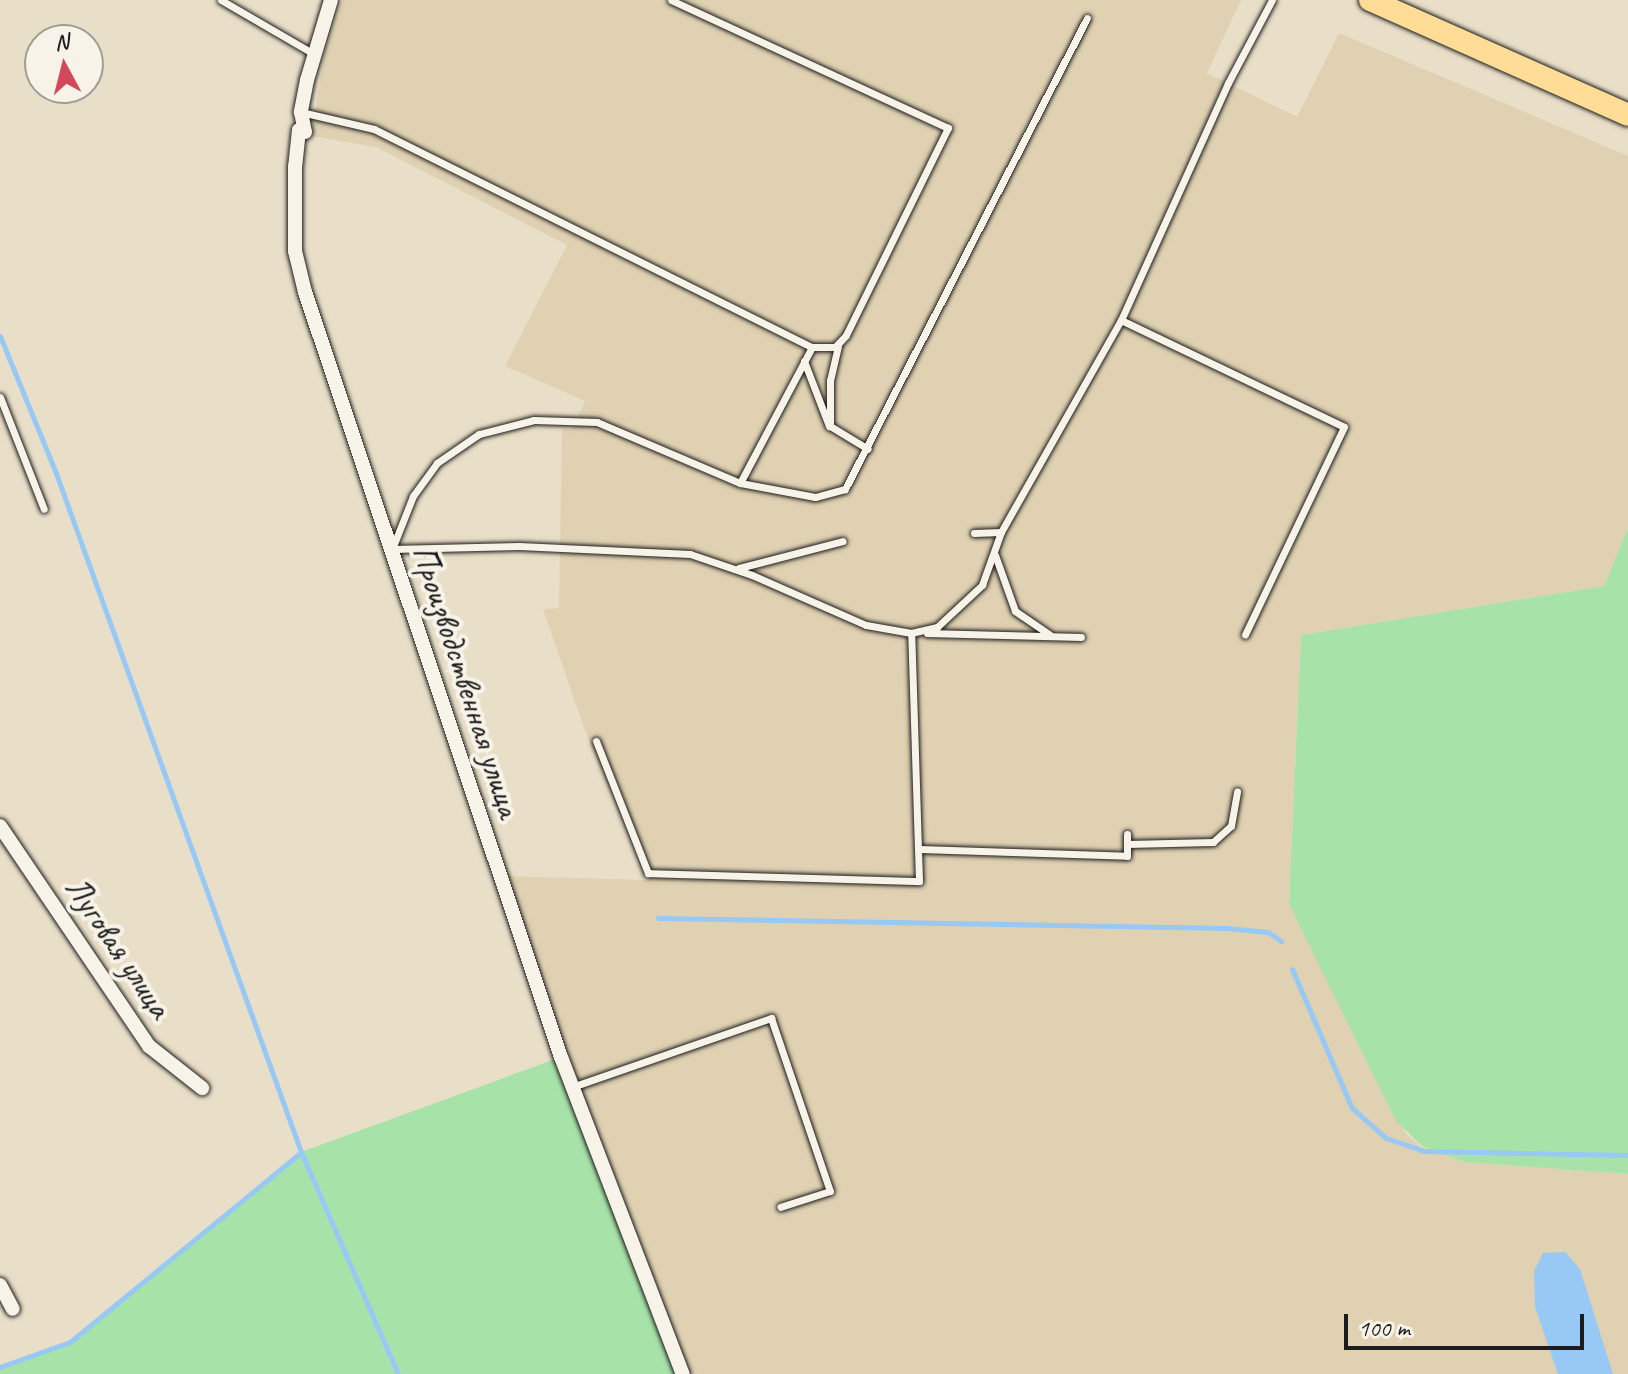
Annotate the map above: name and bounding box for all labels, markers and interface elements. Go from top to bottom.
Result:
north arrow [24,24,104,104]
text: N [53,27,70,57]
street label: Производственная улица [404,540,530,822]
street label: Луговая улица [56,868,182,1026]
scale bar [1348,1298,1588,1348]
text: 100 m [1358,1313,1410,1343]

